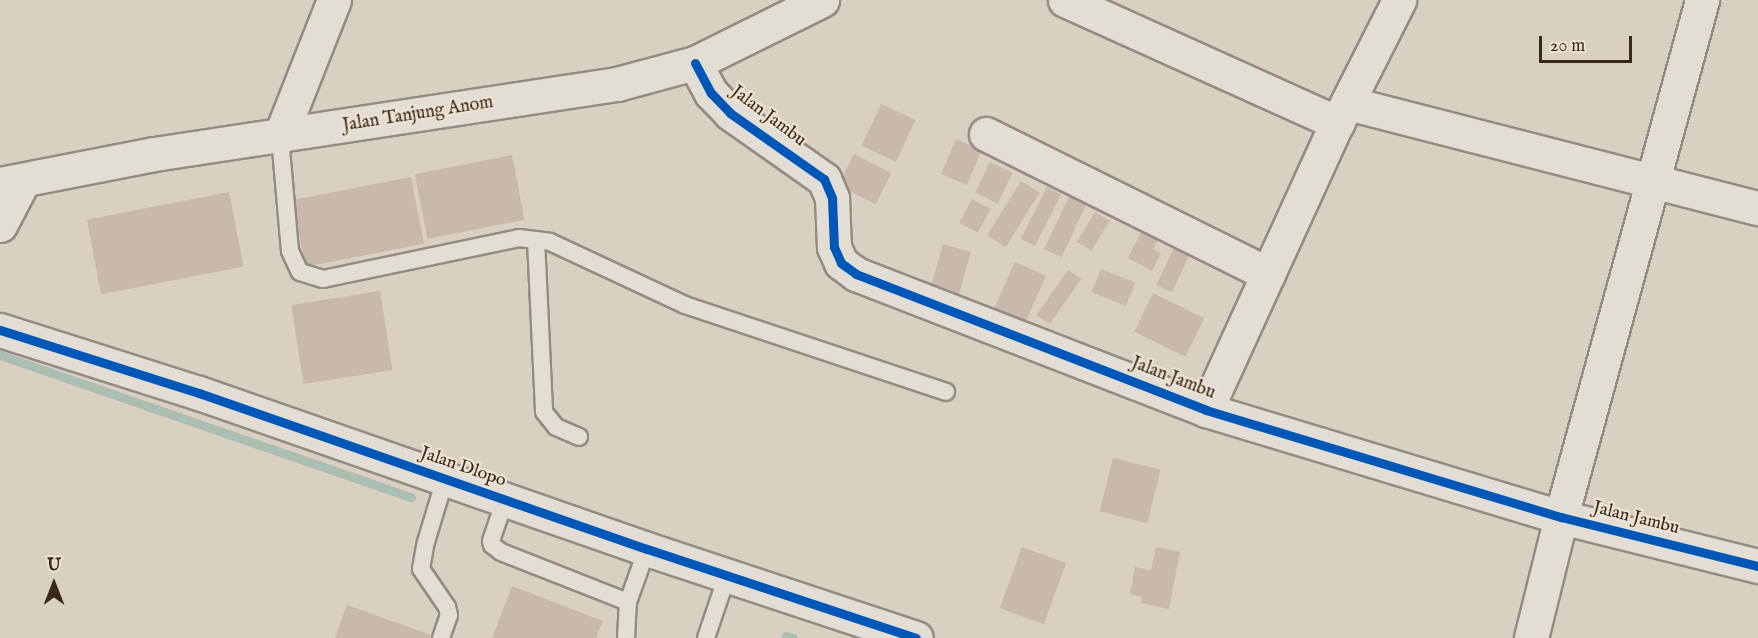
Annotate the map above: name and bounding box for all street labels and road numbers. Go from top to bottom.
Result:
street label: Jalan Jambu [726,82,810,152]
street label: Jalan Tanjung Anom [341,92,495,138]
street label: Jalan Jambu [1128,353,1218,405]
street label: Jalan Dlopo [417,443,509,493]
street label: Jalan Jambu [1591,498,1681,540]

